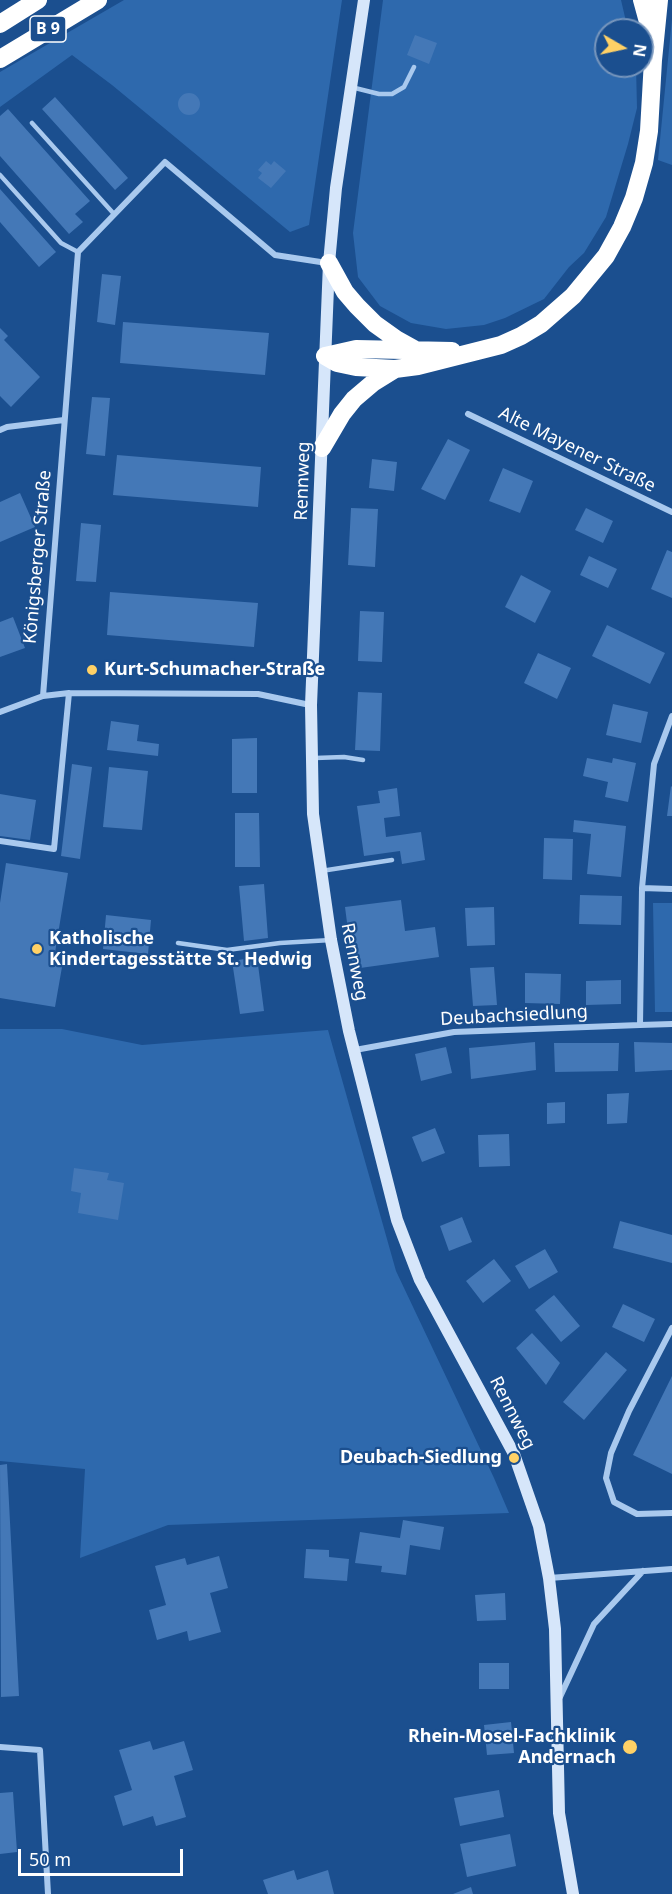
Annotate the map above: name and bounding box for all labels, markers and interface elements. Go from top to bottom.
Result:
road number: B 9 [30,16,66,42]
north arrow [594,18,654,78]
text: N [628,42,652,59]
street label: Alte Mayener Straße [495,403,659,497]
street label: Rennweg [291,441,315,521]
street label: Königsberger Straße [20,469,56,645]
place label: Kurt-Schumacher-Straße [104,659,325,681]
marker: Kurt-Schumacher-Straße [85,663,99,677]
street label: Rennweg [336,921,372,1003]
place label: Katholische Kindertagesstätte St. Hedwig [49,928,312,970]
marker: Katholische Kindertagesstätte St. Hedwig [30,942,44,956]
street label: Deubachsiedlung [440,1001,588,1031]
street label: Rennweg [484,1373,540,1453]
place label: Deubach-Siedlung [340,1447,502,1469]
marker: Deubach-Siedlung [507,1451,521,1465]
place label: Rhein-Mosel-Fachklinik Andernach [408,1726,616,1768]
marker: Rhein-Mosel-Fachklinik Andernach [621,1738,639,1756]
scale bar [21,1837,186,1875]
text: 50 m [29,1847,71,1871]

